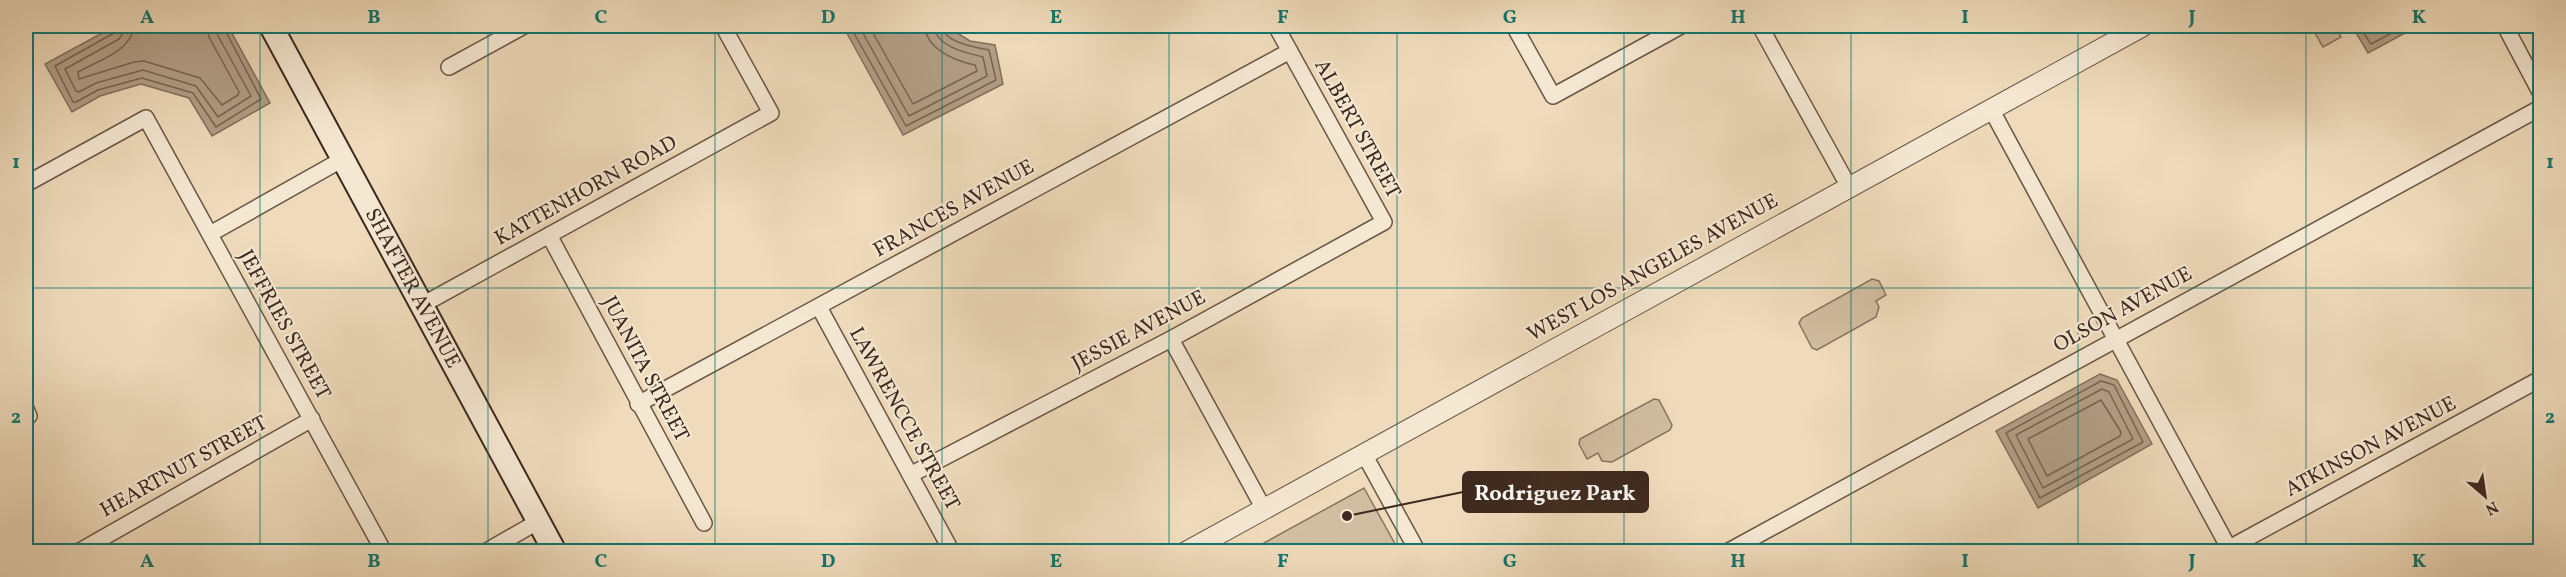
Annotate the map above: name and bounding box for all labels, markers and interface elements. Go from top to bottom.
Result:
text: A [140,4,154,32]
text: B [367,4,381,32]
text: C [595,4,608,32]
text: D [821,4,835,32]
text: E [1050,4,1062,32]
text: F [1277,4,1289,32]
text: G [1503,4,1517,32]
text: H [1730,4,1746,32]
text: I [1961,4,1969,32]
text: J [2187,4,2196,32]
text: K [2412,4,2427,32]
street label: ALBERT STREET [1307,54,1407,204]
street label: KATTENHORN ROAD [490,129,682,253]
text: 1 [12,149,20,177]
text: 1 [2546,149,2554,177]
street label: FRANCES AVENUE [868,153,1040,265]
street label: WEST LOS ANGELES AVENUE [1522,187,1784,349]
street label: SHAFTER AVENUE [358,203,468,373]
street label: JEFFRIES STREET [231,245,337,405]
street label: OLSON AVENUE [2048,260,2198,360]
street label: JESSIE AVENUE [1067,283,1211,379]
street label: JUANITA STREET [594,291,696,447]
street label: LAWRENCCE STREET [841,322,967,516]
street label: ATKINSON AVENUE [2280,390,2462,504]
text: 2 [11,404,21,432]
text: 2 [2545,404,2555,432]
street label: HEARTNUT STREET [95,409,273,525]
north arrow [2455,466,2515,526]
callout: Rodriguez Park [1463,472,1648,512]
text: Rodriguez Park [1474,479,1636,510]
text: N [2481,495,2502,520]
text: A [140,548,154,576]
text: B [367,548,381,576]
text: C [595,548,608,576]
text: D [821,548,835,576]
text: E [1050,548,1062,576]
text: F [1277,548,1289,576]
text: G [1503,548,1517,576]
text: H [1730,548,1746,576]
text: I [1961,548,1969,576]
text: J [2187,548,2196,576]
text: K [2412,548,2427,576]

